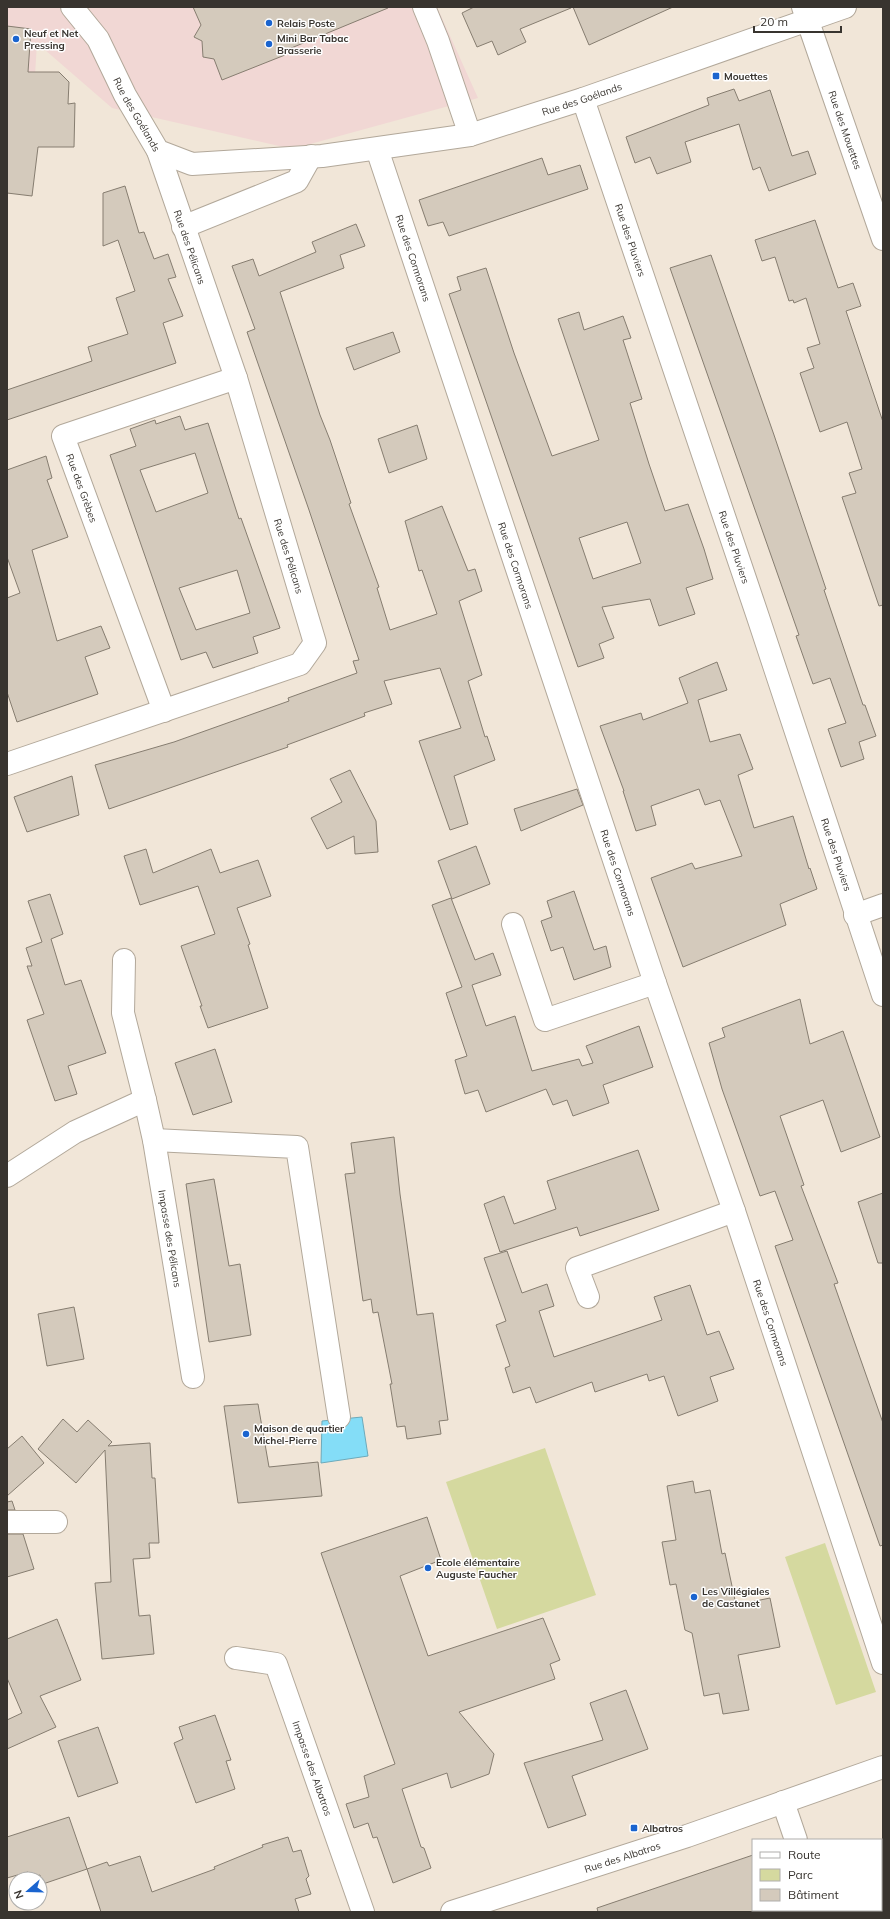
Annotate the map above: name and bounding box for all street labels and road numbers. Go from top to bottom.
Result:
street label: Rue des Goélands [110,75,163,154]
street label: Rue des Goélands [540,80,624,119]
street label: Rue des Mouettes [825,89,865,171]
street label: Rue des Pluviers [612,202,649,279]
street label: Rue des Pélicans [171,208,208,286]
street label: Rue des Cormorans [392,213,433,303]
street label: Rue des Grèbes [63,452,100,524]
street label: Rue des Pluviers [716,509,752,586]
street label: Rue des Pélicans [271,517,306,595]
street label: Rue des Cormorans [495,521,536,611]
street label: Rue des Pluviers [818,817,854,893]
street label: Rue des Cormorans [597,828,638,918]
street label: Impasse des Pélicans [155,1189,184,1289]
street label: Rue des Cormorans [750,1278,791,1368]
street label: Impasse des Albatros [289,1719,335,1818]
street label: Rue des Albatros [583,1839,662,1876]

